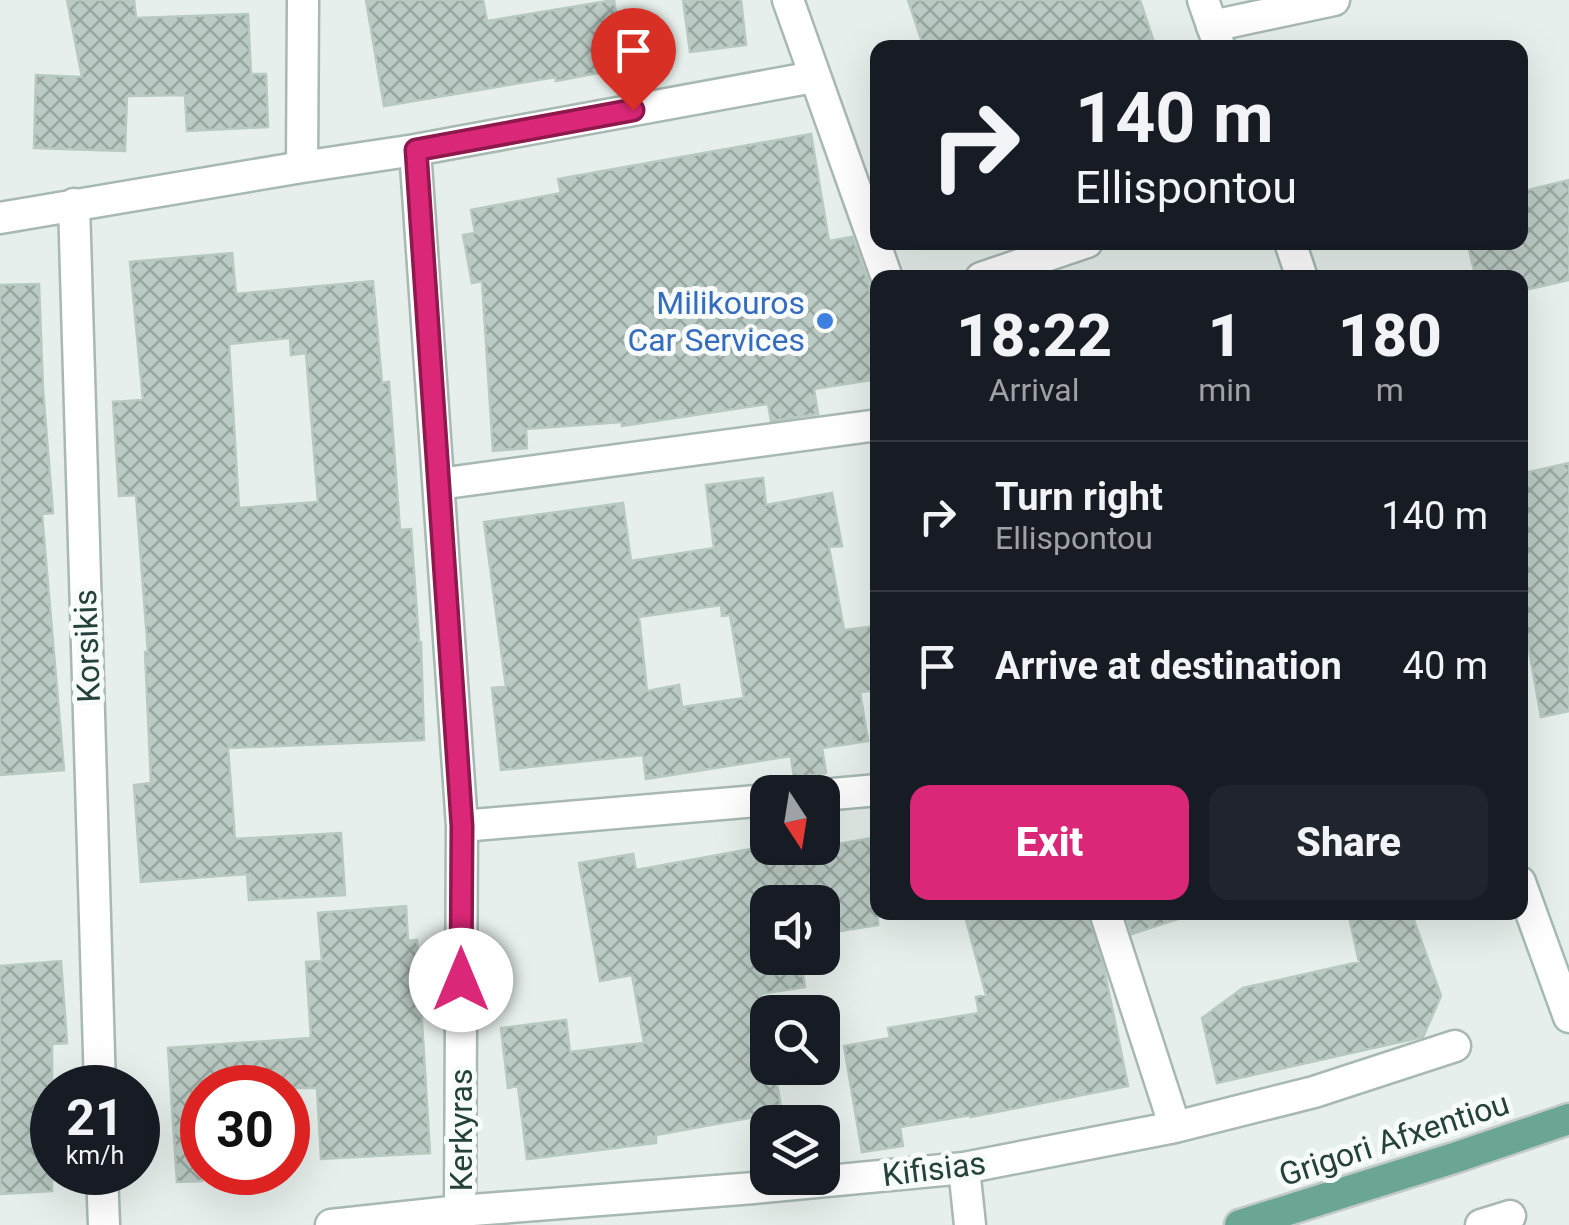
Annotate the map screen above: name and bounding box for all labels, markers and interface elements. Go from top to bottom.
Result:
pin [591,8,676,111]
icon: arrive [606,23,661,78]
text: 140 m [1075,77,1274,159]
icon: right [910,80,1040,210]
text: Ellispontou [1075,161,1297,214]
place label: Milikouros Car Services [627,284,805,359]
text: 18:22 [956,300,1112,371]
text: 1 [1208,300,1242,371]
text: 180 [1338,300,1442,371]
marker: Milikouros Car Services [814,310,836,332]
text: Arrival [989,371,1080,409]
text: min [1198,371,1252,409]
text: m [1376,371,1404,409]
text: Turn right [995,475,1163,519]
icon: right [910,489,965,544]
text: 140 m [1381,494,1488,538]
text: Ellispontou [995,519,1153,557]
street label: Korsikis [66,589,108,703]
icon: arrive [910,639,965,694]
text: Arrive at destination [995,644,1342,688]
text: 40 m [1403,644,1488,688]
north arrow [750,775,840,865]
map controls [750,775,840,1195]
button: Exit [910,785,1189,900]
button: Share [1209,785,1488,900]
button: sound [750,885,840,975]
position arrow [409,928,513,1032]
button: search [750,995,840,1085]
speed limit sign: 30 [180,1065,310,1195]
street label: Kerkyras [442,1069,480,1191]
street label: Grigori Afxentiou [1274,1084,1514,1194]
text: 21 [66,1089,124,1147]
button: layers [750,1105,840,1195]
text: km/h [66,1141,124,1170]
street label: Kifisias [880,1144,988,1194]

